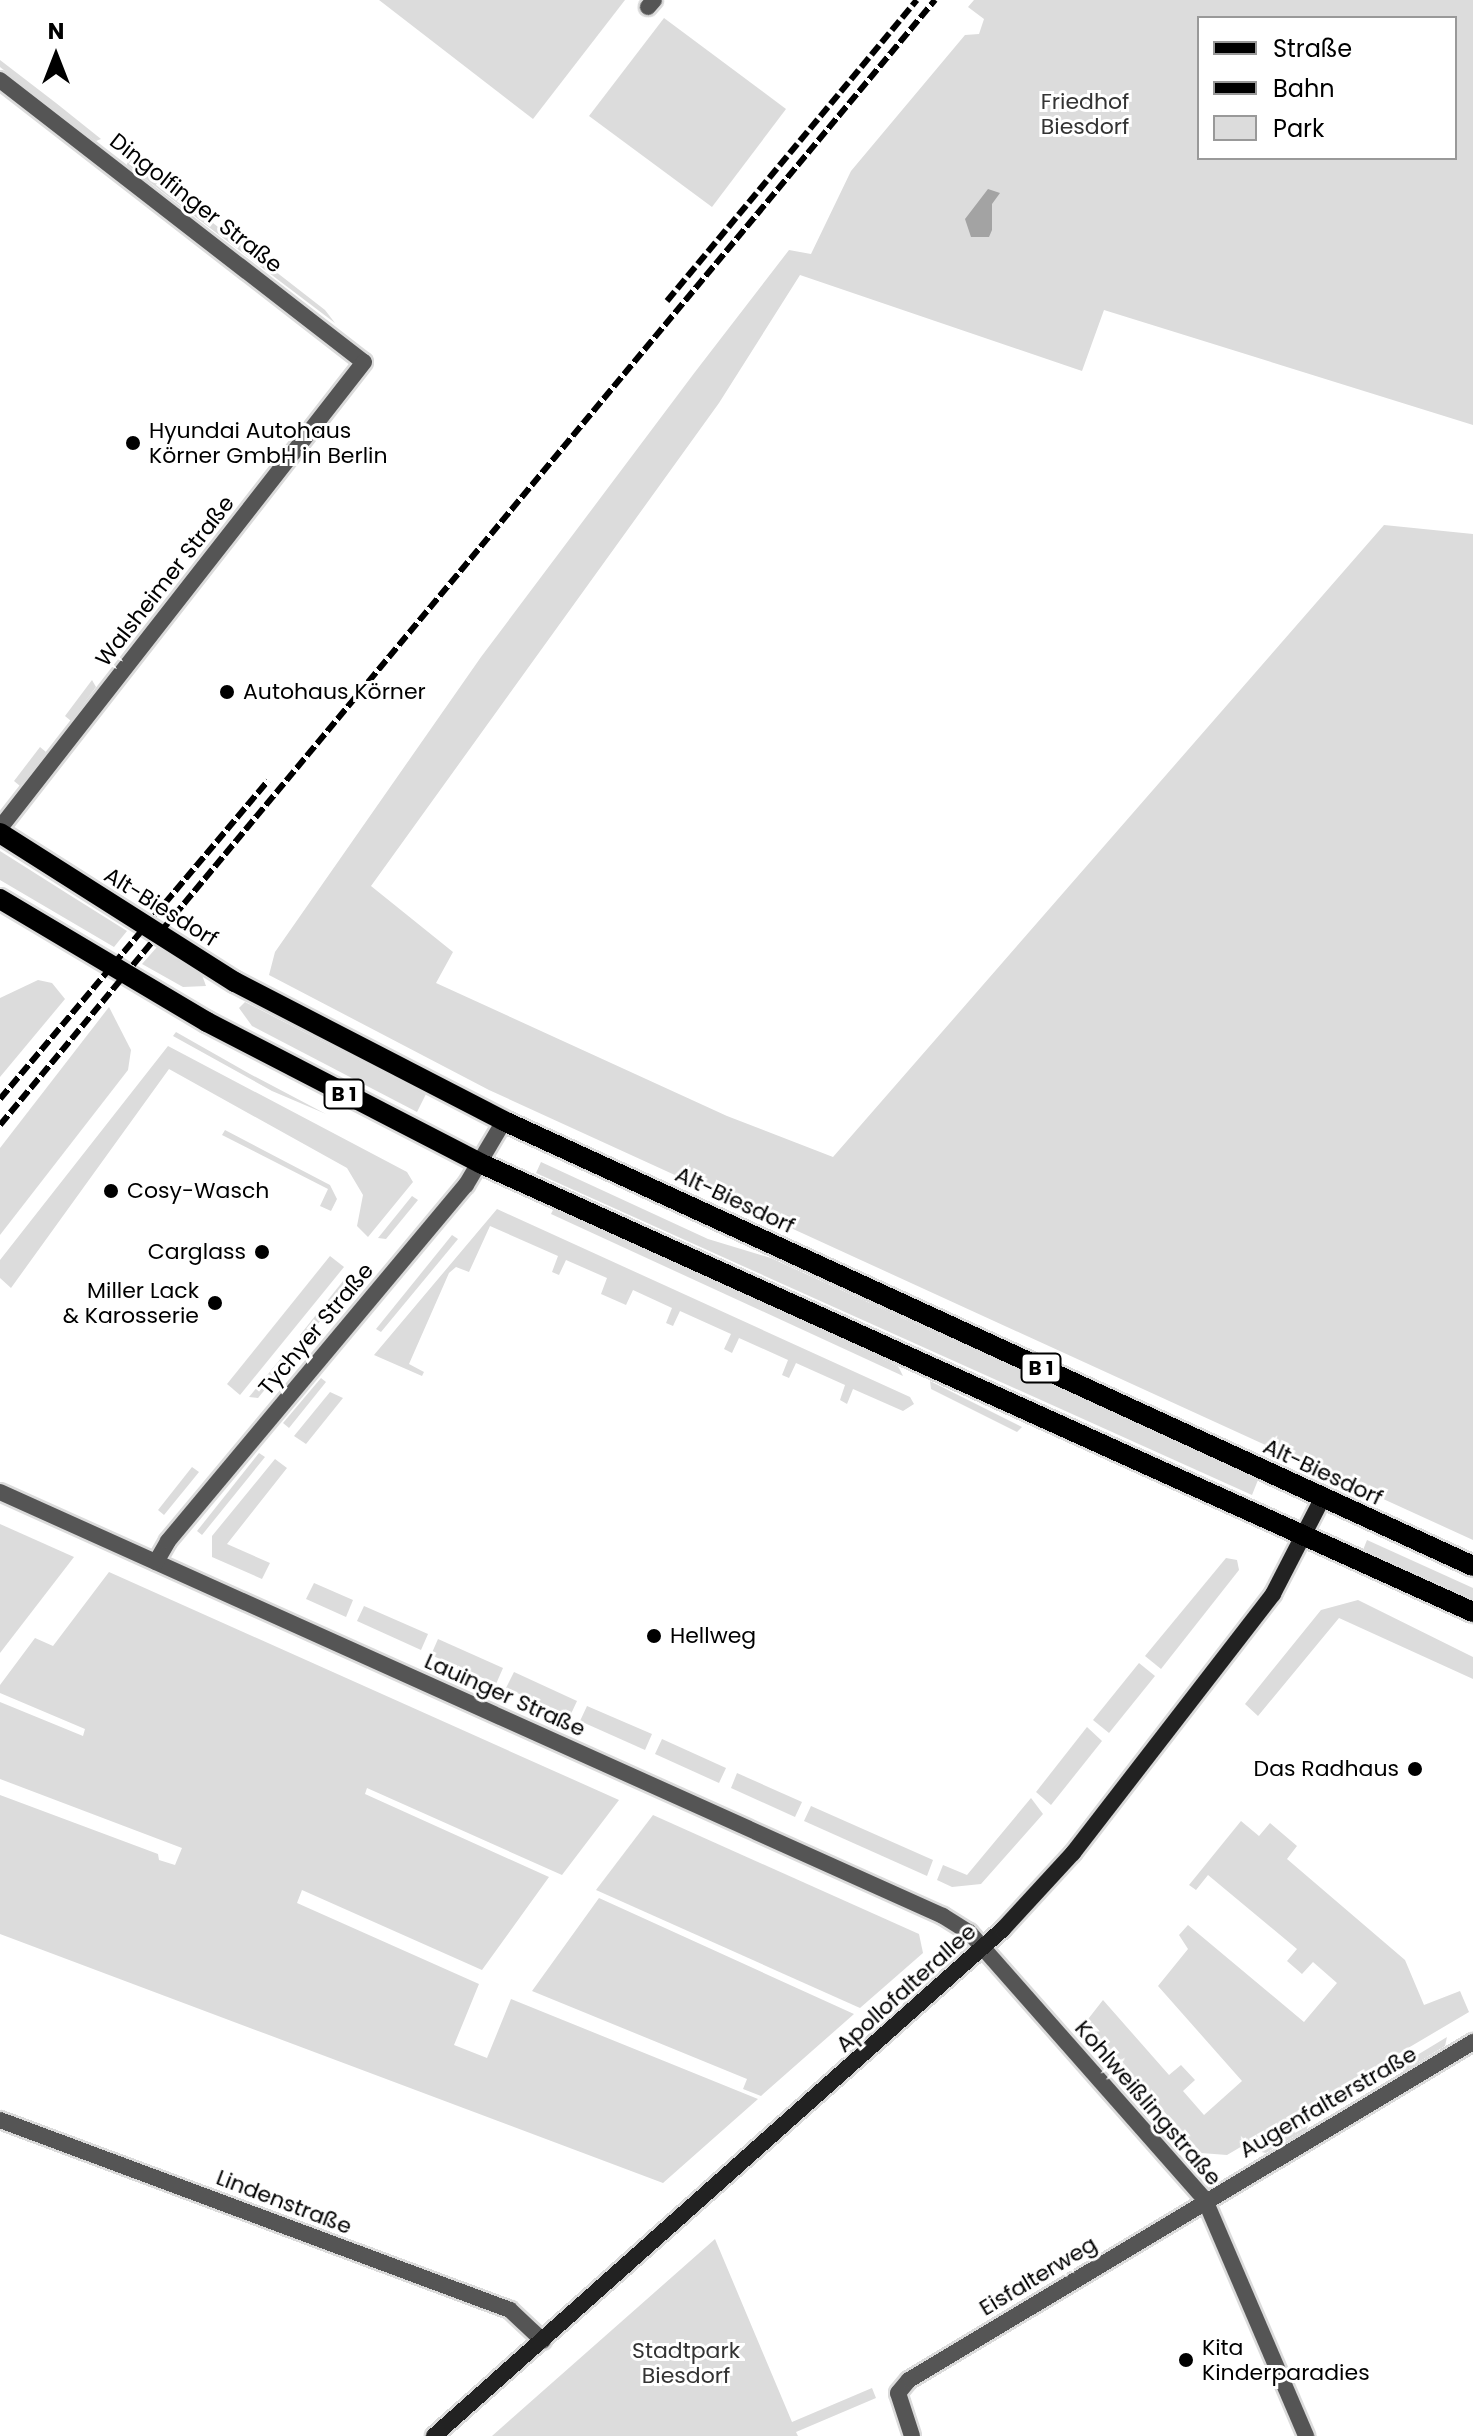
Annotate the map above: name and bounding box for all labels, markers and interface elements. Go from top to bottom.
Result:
north arrow [16,16,96,96]
text: N [48,16,64,47]
legend [1197,16,1457,160]
text: Straße [1273,32,1352,65]
text: Bahn [1273,72,1335,105]
park label: Friedhof Biesdorf [1041,88,1129,140]
text: Park [1273,112,1324,145]
street label: Dingolfinger Straße [105,128,287,278]
place label: Hyundai Autohaus Körner GmbH in Berlin [149,417,388,468]
marker: Hyundai Autohaus Körner GmbH in Berlin [124,434,142,452]
street label: Walsheimer Straße [90,490,240,672]
place label: Autohaus Körner [243,679,426,705]
marker: Autohaus Körner [218,683,236,701]
street label: Alt-Biesdorf [99,862,223,952]
road number: B 1 [322,1078,366,1110]
street label: Alt-Biesdorf [671,1161,799,1239]
place label: Cosy-Wasch [127,1178,269,1204]
marker: Cosy-Wasch [102,1182,120,1200]
place label: Carglass [148,1239,246,1265]
marker: Carglass [253,1243,271,1261]
street label: Tychyer Straße [253,1258,379,1400]
place label: Miller Lack & Karosserie [63,1277,199,1328]
marker: Miller Lack & Karosserie [206,1294,224,1312]
road number: B 1 [1019,1352,1063,1384]
street label: Alt-Biesdorf [1259,1433,1387,1511]
place label: Hellweg [670,1623,756,1649]
marker: Hellweg [645,1627,663,1645]
street label: Lauinger Straße [421,1648,589,1742]
place label: Das Radhaus [1254,1756,1399,1782]
marker: Das Radhaus [1406,1760,1424,1778]
street label: Apollofalterallee [831,1918,981,2058]
street label: Kohlweißlingstraße [1069,2015,1227,2191]
street label: Augenfalterstraße [1235,2041,1421,2163]
street label: Lindenstraße [213,2164,355,2240]
street label: Eisfalterweg [975,2231,1101,2321]
place label: Kita Kinderparadies [1202,2334,1370,2386]
park label: Stadtpark Biesdorf [632,2337,740,2388]
marker: Kita Kinderparadies [1177,2351,1195,2369]

